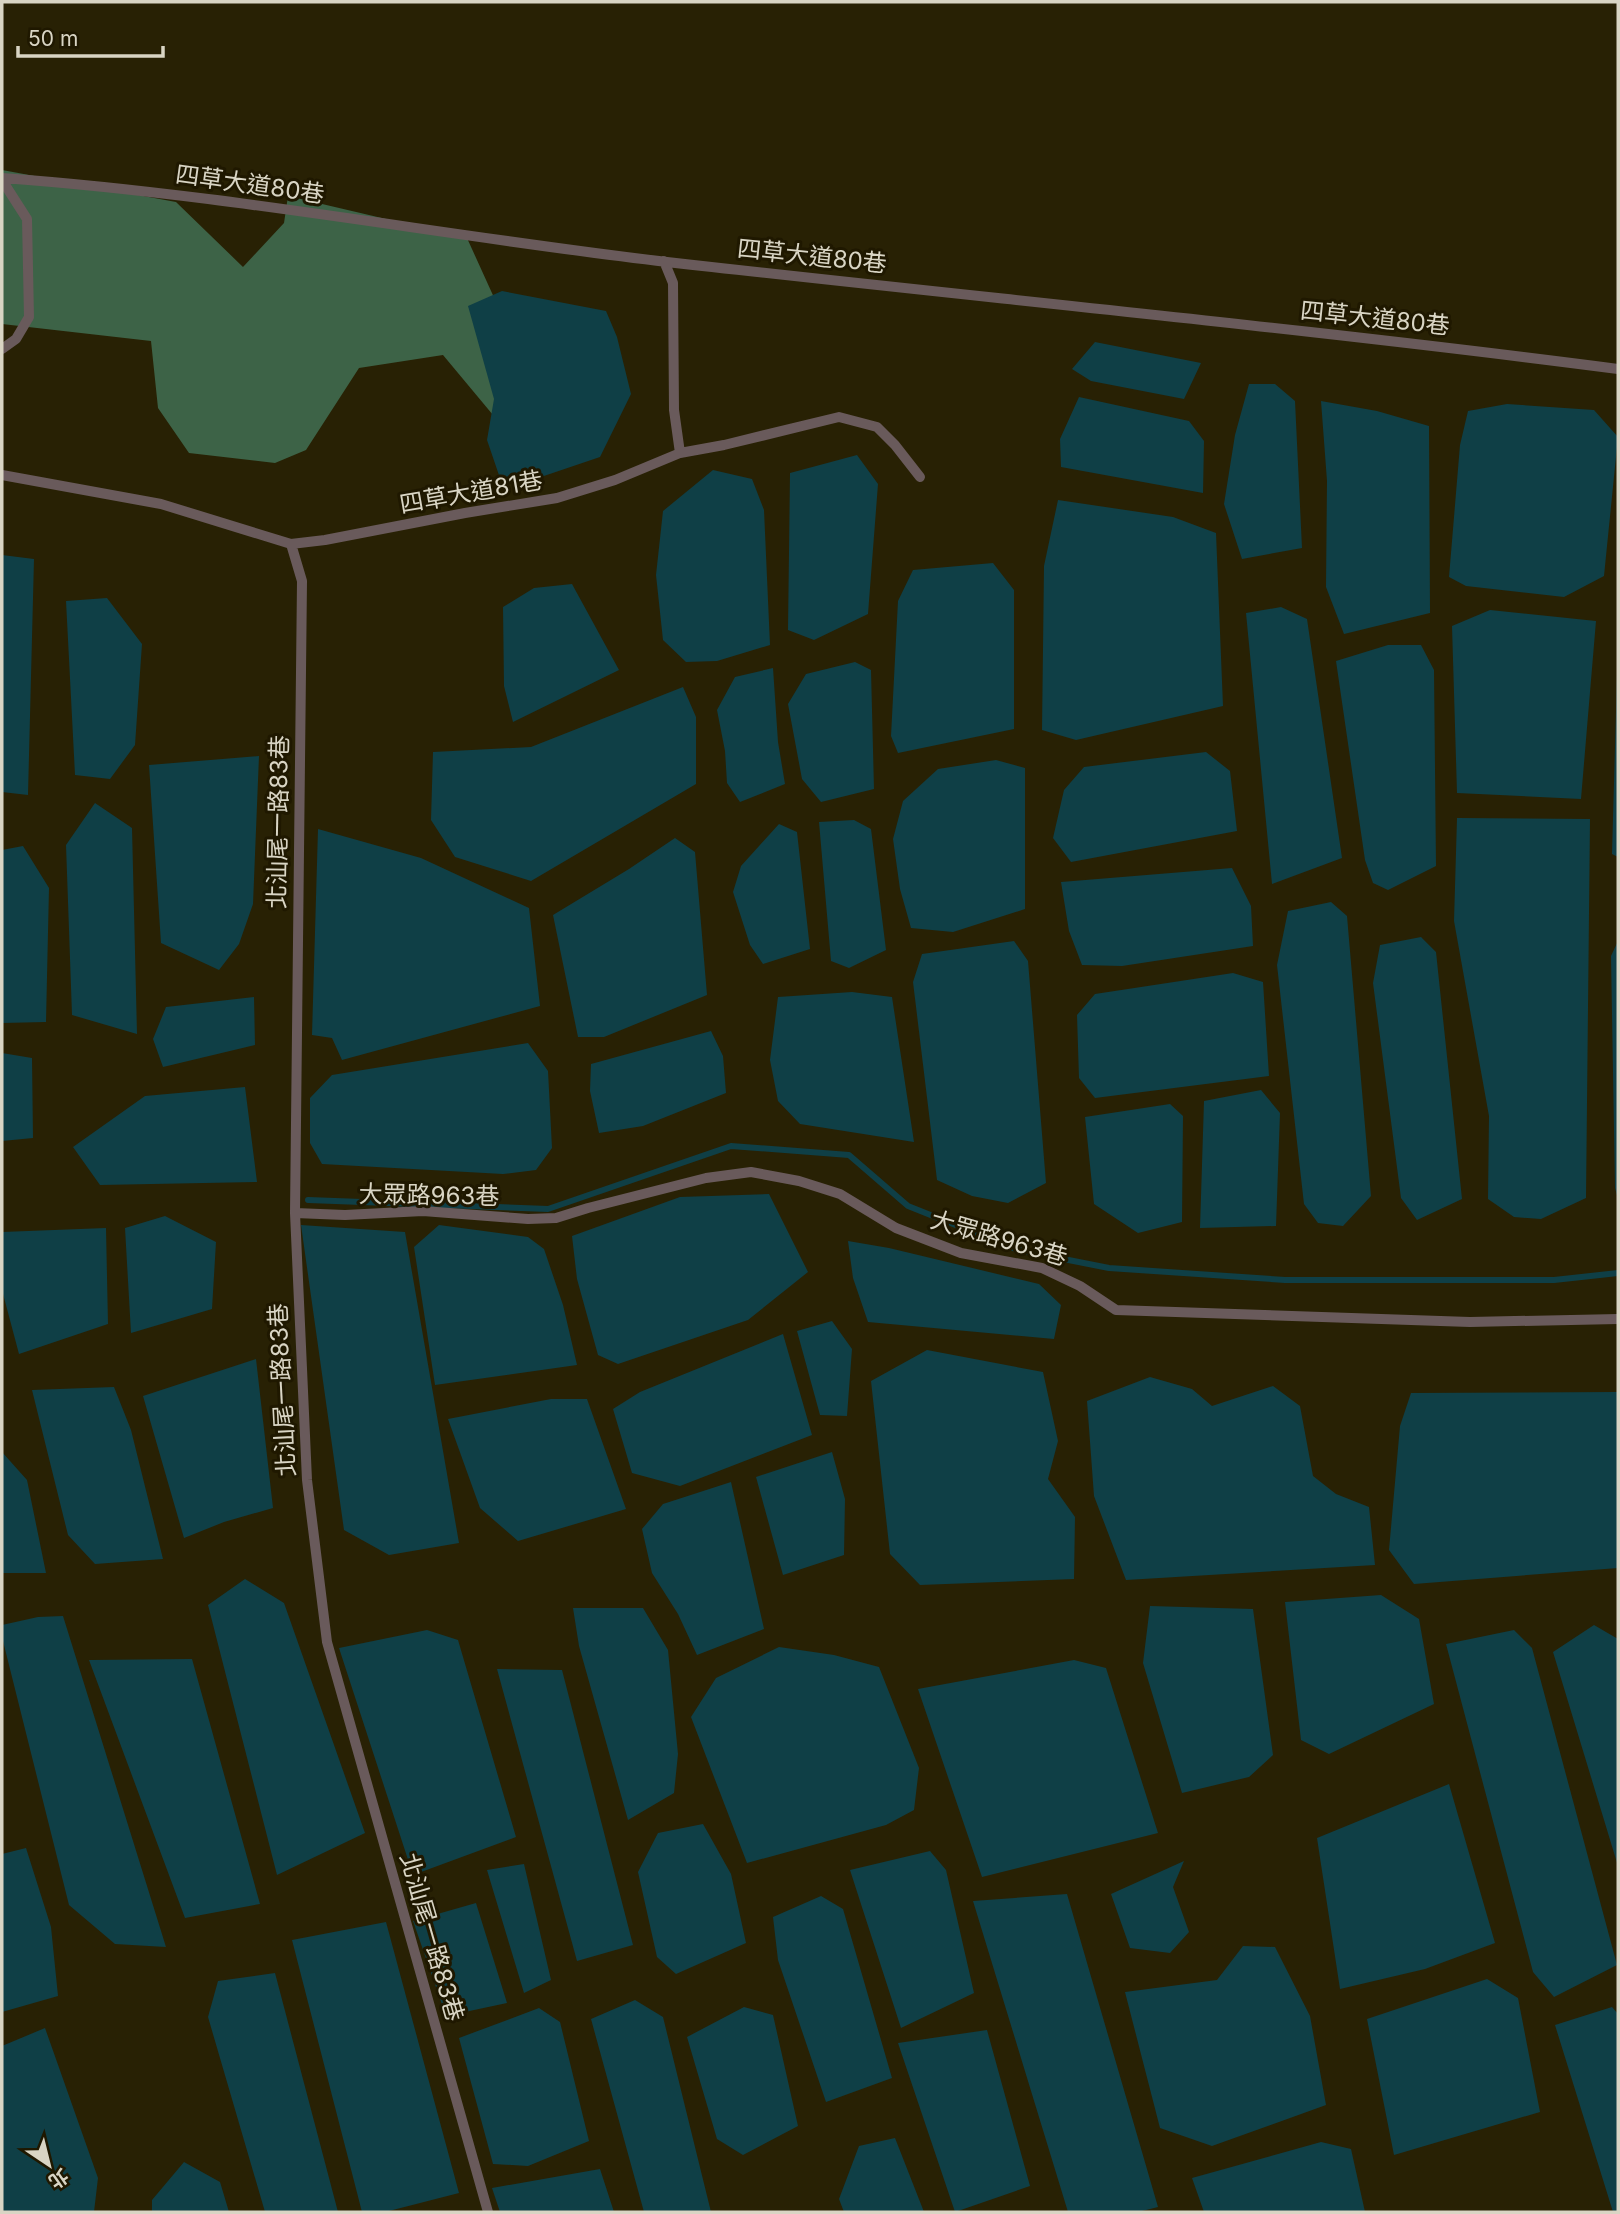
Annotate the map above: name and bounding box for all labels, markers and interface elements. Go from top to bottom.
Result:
scale bar [18,14,163,58]
text: 50 m [28,26,78,51]
street label: 四草大道80巷 [174,159,326,209]
street label: 四草大道80巷 [736,234,888,278]
street label: 四草大道80巷 [1299,296,1451,340]
street label: 四草大道81巷 [397,465,545,519]
street label: 北汕尾一路83巷 [262,735,294,909]
street label: 大眾路963巷 [358,1179,500,1211]
street label: 大眾路963巷 [927,1205,1071,1271]
street label: 北汕尾一路83巷 [263,1303,301,1477]
street label: 北汕尾一路83巷 [394,1850,470,2024]
north arrow [14,2130,84,2200]
text: 北 [44,2164,73,2193]

